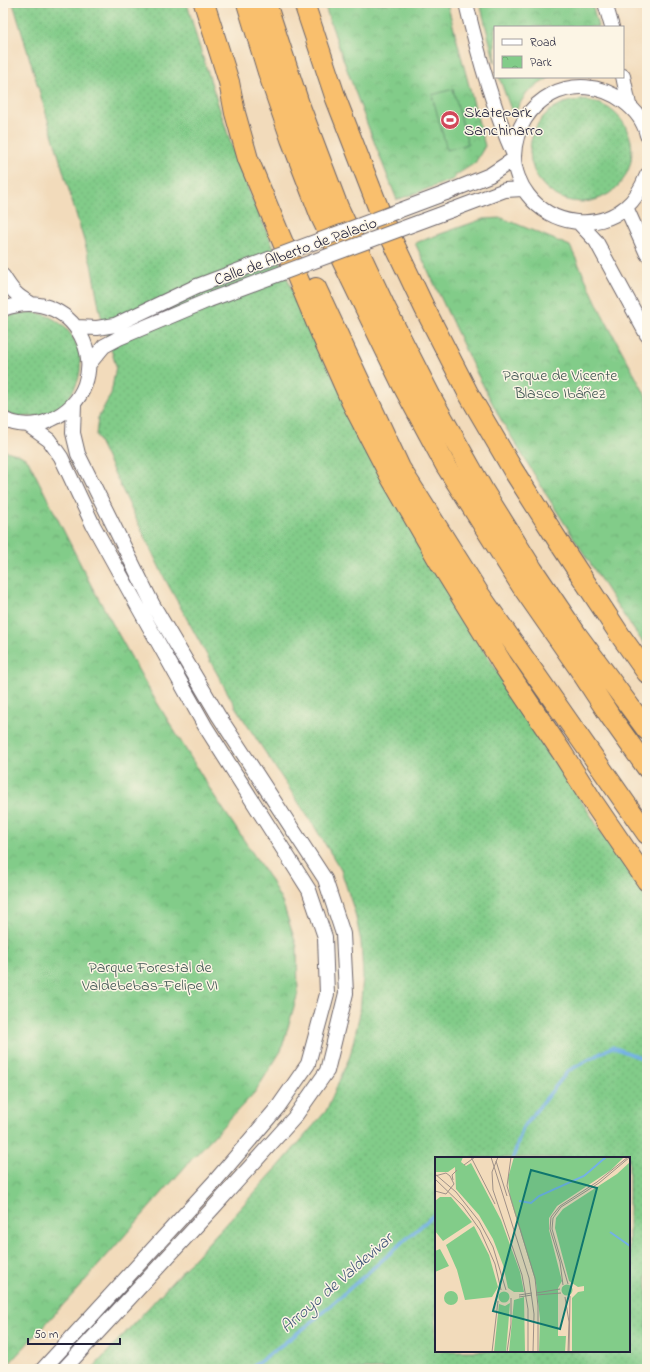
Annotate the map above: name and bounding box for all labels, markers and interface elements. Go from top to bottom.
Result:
legend [494,26,624,78]
text: Road [530,34,556,52]
text: Park [530,54,552,72]
place label: Skatepark Sanchinarro [464,101,543,143]
sports icon: Skatepark Sanchinarro [439,109,461,131]
street label: Calle de Alberto de Palacio [211,211,380,293]
park label: Parque de Vicente Blasco Ibáñez [503,364,618,406]
park label: Parque Forestal de Valdebebas-Felipe VI [81,956,218,998]
inset map [435,1157,630,1352]
water label: Arroyo de Valdevivar [275,1225,402,1340]
scale bar [28,1320,120,1346]
text: 50 m [34,1326,58,1344]

